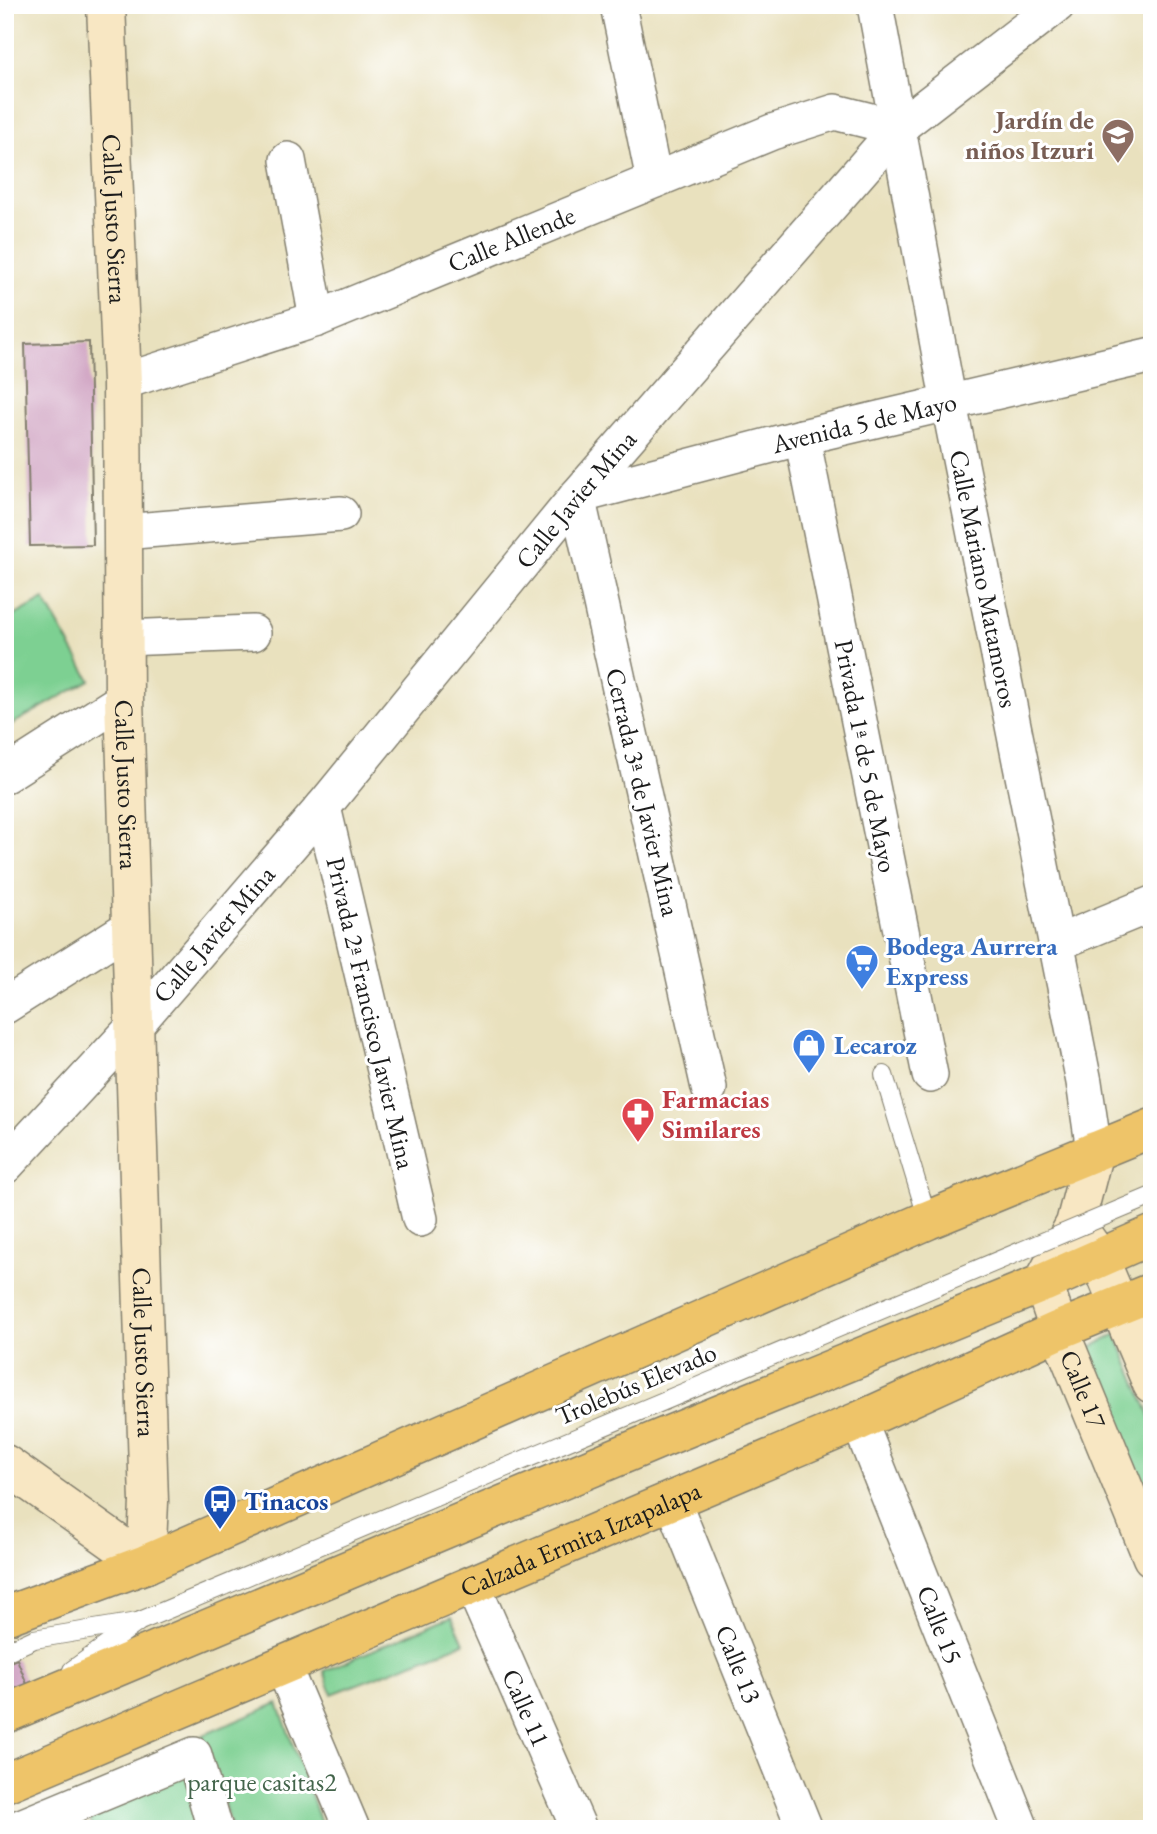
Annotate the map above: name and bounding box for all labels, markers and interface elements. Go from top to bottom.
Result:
place label: Jardín de niños Itzuri [965,103,1094,167]
school or university icon: Jardín de niños Itzuri [1099,116,1137,165]
street label: Calle Justo Sierra [94,133,136,305]
street label: Calle Allende [443,198,580,280]
street label: Avenida 5 de Mayo [767,384,960,461]
street label: Calle Javier Mina [508,422,644,576]
street label: Calle Mariano Matamoros [942,447,1026,711]
street label: Privada 1ª de 5 de Mayo [827,637,905,875]
street label: Cerrada 3ª de Javier Mina [598,665,688,920]
street label: Calle Justo Sierra [107,699,146,871]
street label: Privada 2ª Francisco Javier Mina [319,854,424,1173]
street label: Calle Javier Mina [145,858,283,1010]
place label: Bodega Aurrera Express [886,929,1058,993]
supermarket icon: Bodega Aurrera Express [843,942,881,991]
shop icon: Lecaroz [790,1026,828,1075]
place label: Lecaroz [834,1028,917,1062]
place label: Farmacias Similares [662,1082,769,1146]
pharmacy icon: Farmacias Similares [619,1095,657,1144]
street label: Calle Justo Sierra [125,1267,164,1439]
street label: Trolebús Elevado [550,1335,722,1433]
street label: Calle 17 [1052,1345,1115,1434]
street label: Calzada Ermita Iztapalapa [455,1473,707,1605]
bus stop icon: Tinacos [201,1482,239,1531]
place label: Tinacos [244,1484,328,1518]
street label: Calle 15 [909,1580,971,1669]
street label: Calle 13 [708,1620,770,1708]
street label: Calle 11 [494,1663,558,1752]
park label: parque casitas2 [187,1765,337,1799]

